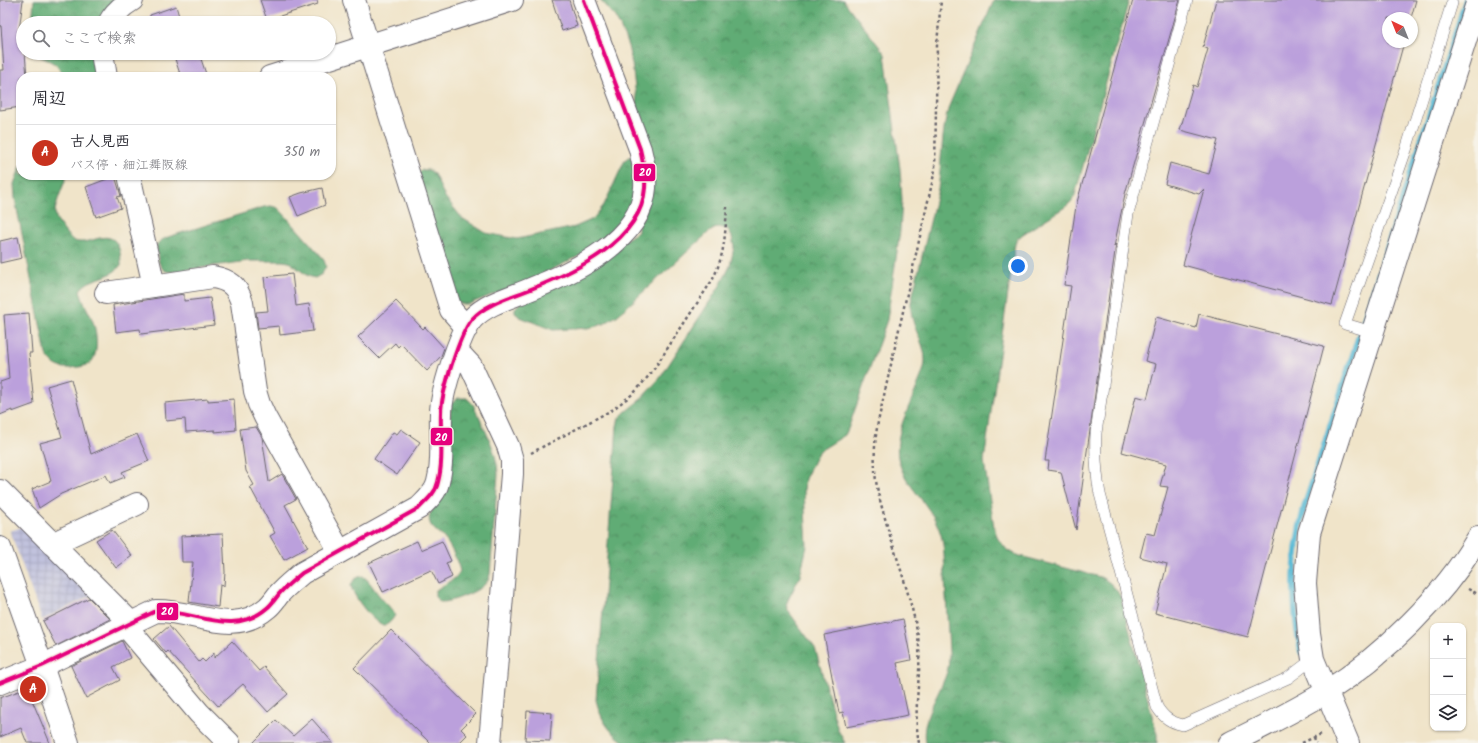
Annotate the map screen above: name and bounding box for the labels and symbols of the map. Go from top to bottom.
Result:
north arrow [1382,12,1418,48]
line badge: 20 [633,163,656,182]
text: 20 [639,164,651,182]
your location [1008,256,1028,276]
line badge: 20 [430,427,453,446]
text: 20 [435,429,447,447]
line badge: 20 [156,602,179,621]
text: 20 [161,603,173,621]
pin: A [20,674,46,704]

